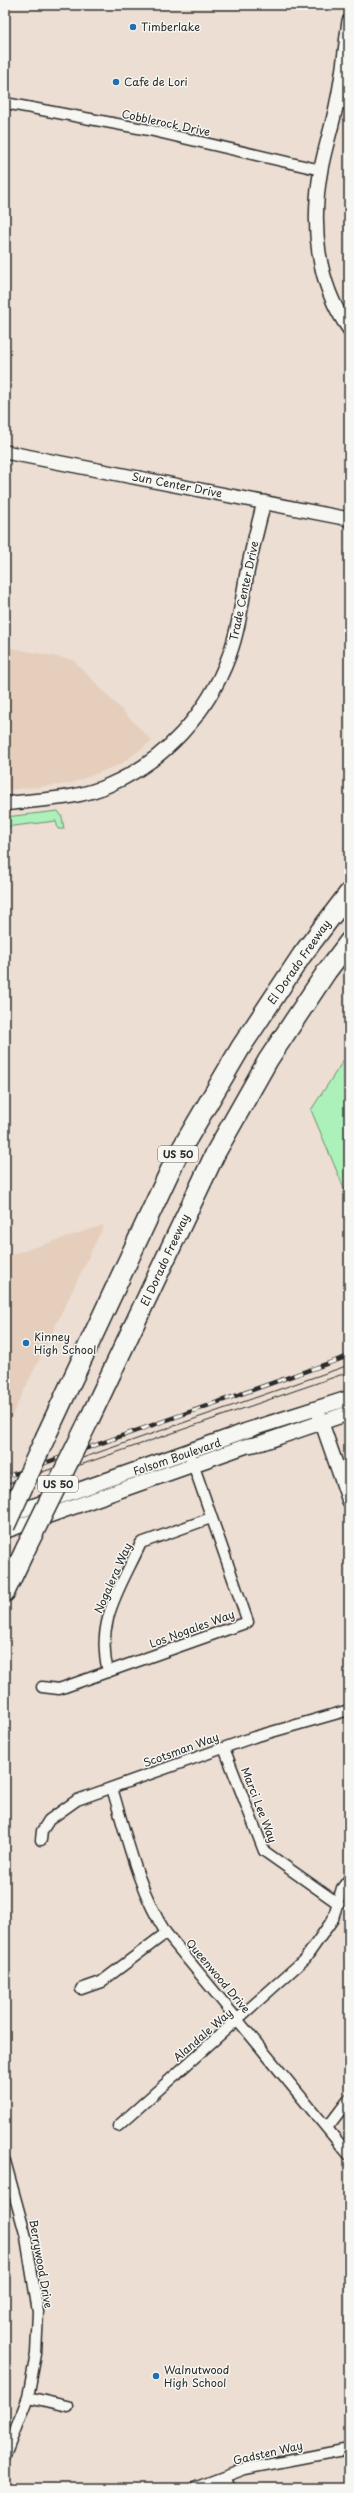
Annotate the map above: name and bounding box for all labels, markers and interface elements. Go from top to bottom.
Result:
place label: Timberlake [141,18,200,35]
marker: Timberlake [128,22,138,32]
place label: Cafe de Lori [124,73,188,90]
marker: Cafe de Lori [111,77,121,87]
street label: Cobblerock Drive [120,105,212,140]
street label: Sun Center Drive [131,467,224,502]
street label: Trade Center Drive [225,539,262,642]
street label: El Dorado Freeway [263,916,334,1008]
road number: US 50 [158,1146,198,1162]
street label: El Dorado Freeway [136,1211,193,1309]
place label: Kinney High School [34,1328,96,1358]
marker: Kinney High School [21,1338,31,1348]
street label: Folsom Boulevard [131,1433,223,1480]
road number: US 50 [38,1476,78,1492]
street label: Nogalera Way [89,1540,136,1616]
street label: Los Nogales Way [147,1605,237,1652]
street label: Scotsman Way [141,1728,221,1771]
street label: Marci Lee Way [237,1764,282,1845]
street label: Queenwood Drive [182,1935,255,2017]
street label: Alandale Way [169,2004,236,2065]
street label: Berrywood Drive [25,2218,58,2310]
place label: Walnutwood High School [164,2361,229,2391]
marker: Walnutwood High School [151,2371,161,2381]
street label: Gadsten Way [231,2436,304,2469]

